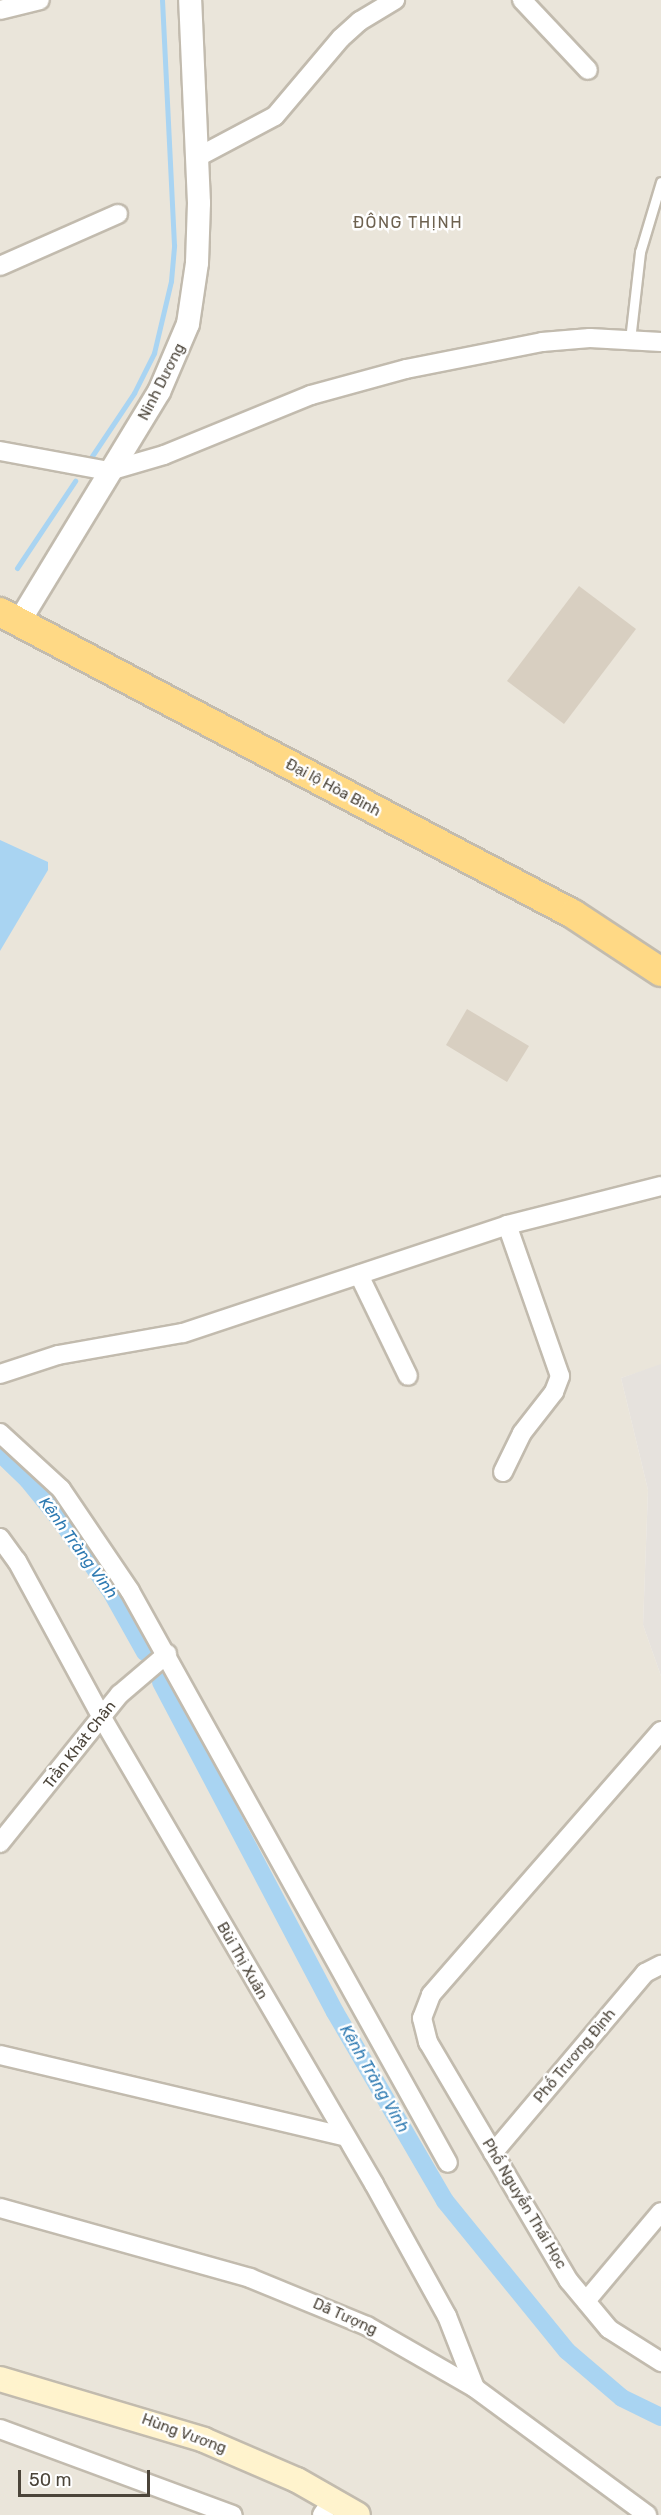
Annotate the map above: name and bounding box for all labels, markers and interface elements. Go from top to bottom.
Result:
district label: ĐÔNG THỊNH [353,213,463,233]
street label: Ninh Dương [135,340,189,424]
street label: Đại lộ Hòa Bình [282,755,384,821]
water label: Kênh Tràng Vinh [34,1493,122,1603]
street label: Trần Khát Chân [40,1698,120,1792]
street label: Bùi Thị Xuân [213,1919,271,2003]
street label: Phố Trương Định [530,2005,620,2107]
water label: Kênh Tràng Vinh [335,2021,413,2137]
street label: Phố Nguyễn Thái Học [478,2135,570,2273]
street label: Dã Tượng [310,2295,380,2339]
street label: Hùng Vương [139,2410,229,2458]
scale bar [21,2458,153,2496]
text: 50 m [29,2469,72,2491]

